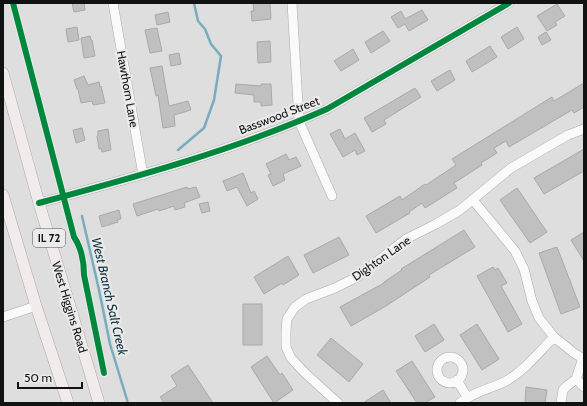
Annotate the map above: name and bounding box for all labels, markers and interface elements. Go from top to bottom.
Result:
street label: Hawthorn Lane [114,49,142,129]
street label: Basswood Street [237,93,321,137]
road number: IL 72 [33,229,65,247]
street label: Dighton Lane [349,232,413,284]
water label: West Branch Salt Creek [89,236,131,357]
street label: West Higgins Road [49,259,91,355]
scale bar [18,364,82,390]
text: 50 m [24,370,52,385]

